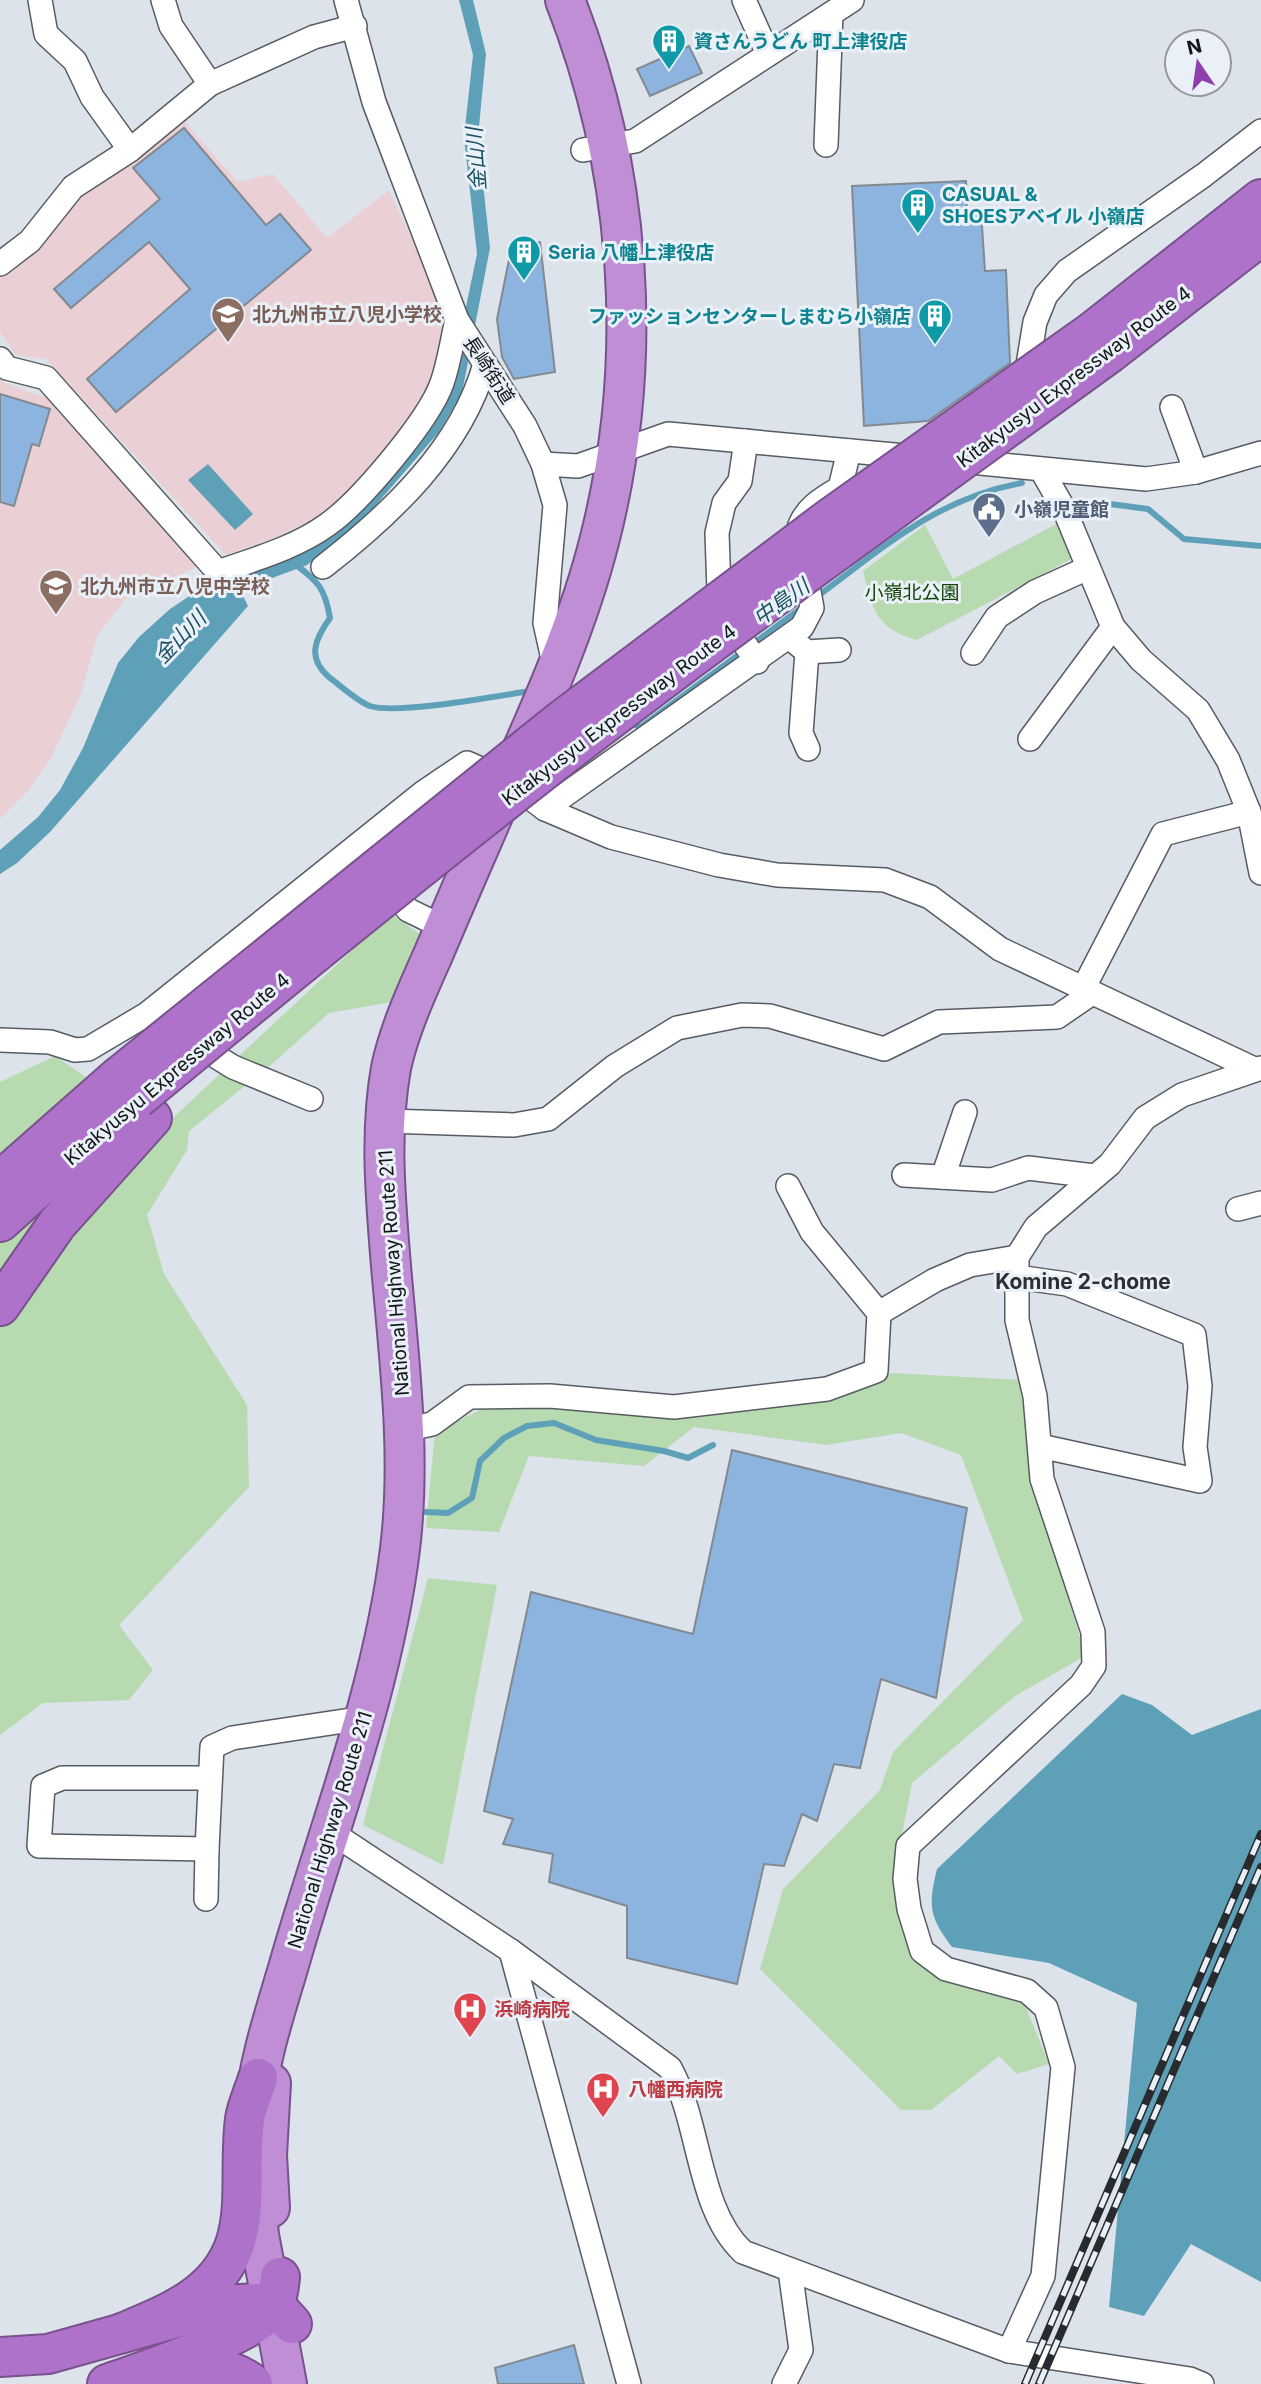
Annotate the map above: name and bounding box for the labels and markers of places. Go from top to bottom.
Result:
building icon: 資さんうどん 町上津役店 [650,22,688,71]
place label: 資さんうどん 町上津役店 [694,30,908,53]
place label: CASUAL & SHOESアベイル 小嶺店 [942,183,1144,228]
building icon: CASUAL & SHOESアベイル 小嶺店 [899,186,937,235]
building icon: Seria 八幡上津役店 [505,233,543,282]
place label: Seria 八幡上津役店 [548,241,714,264]
school or university icon: 北九州市立八児小学校 [209,295,247,344]
building icon: ファッションセンターしまむら小嶺店 [916,297,954,346]
place label: 北九州市立八児小学校 [252,303,442,326]
place label: ファッションセンターしまむら小嶺店 [588,305,911,328]
public building icon: 小嶺児童館 [970,490,1008,539]
place label: 小嶺児童館 [1014,498,1109,521]
school or university icon: 北九州市立八児中学校 [37,567,75,616]
place label: 北九州市立八児中学校 [80,575,270,598]
hospital icon: 浜崎病院 [451,1990,489,2039]
place label: 浜崎病院 [494,1998,570,2021]
hospital icon: 八幡西病院 [584,2070,622,2119]
place label: 八幡西病院 [628,2078,723,2101]

